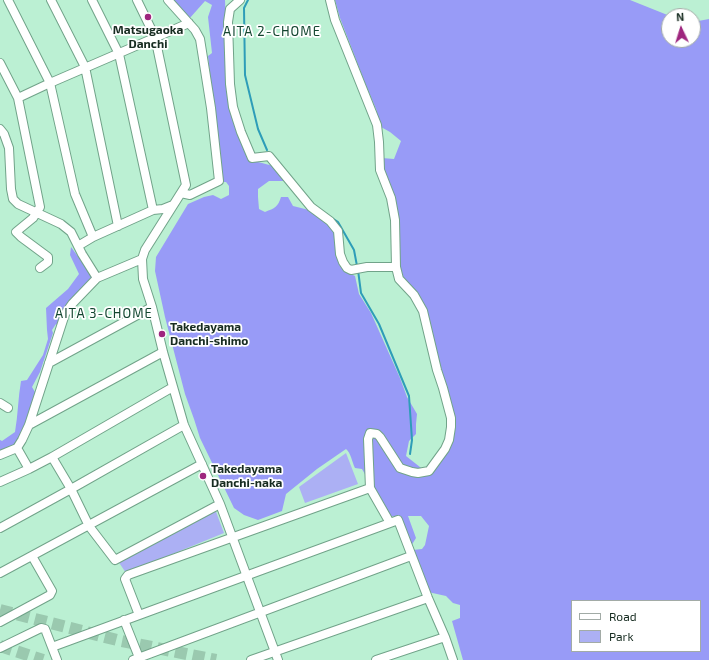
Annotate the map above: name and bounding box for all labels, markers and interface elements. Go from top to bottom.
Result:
north arrow [661,8,701,48]
text: N [676,10,685,23]
marker: Matsugaoka Danchi [143,12,153,22]
place label: Matsugaoka Danchi [113,23,183,51]
district label: AITA 2-CHOME [223,24,321,40]
district label: AITA 3-CHOME [55,306,153,322]
place label: Takedayama Danchi-shimo [170,320,248,348]
marker: Takedayama Danchi-shimo [157,329,167,339]
place label: Takedayama Danchi-naka [211,462,282,490]
marker: Takedayama Danchi-naka [198,471,208,481]
legend [571,600,701,652]
text: Road [609,609,637,623]
text: Park [609,629,634,643]

